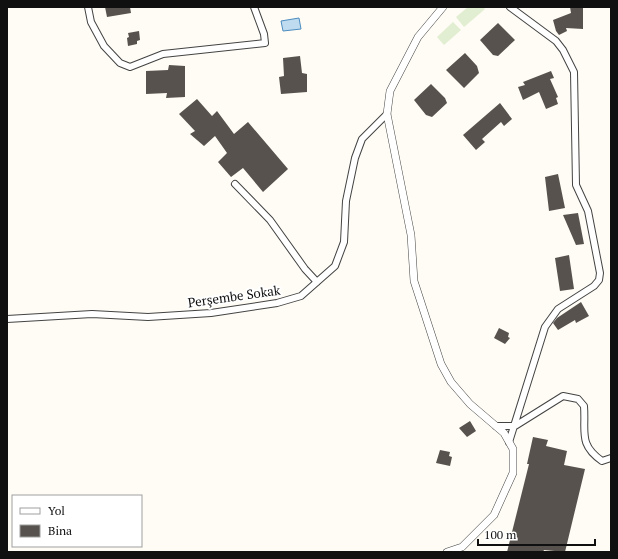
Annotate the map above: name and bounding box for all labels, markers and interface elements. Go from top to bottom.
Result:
street label: Perşembe Sokak [186,281,282,311]
legend [12,495,142,547]
text: Yol [48,503,65,518]
scale bar [478,521,595,547]
text: Bina [48,523,72,538]
text: 100 m [484,527,517,542]

